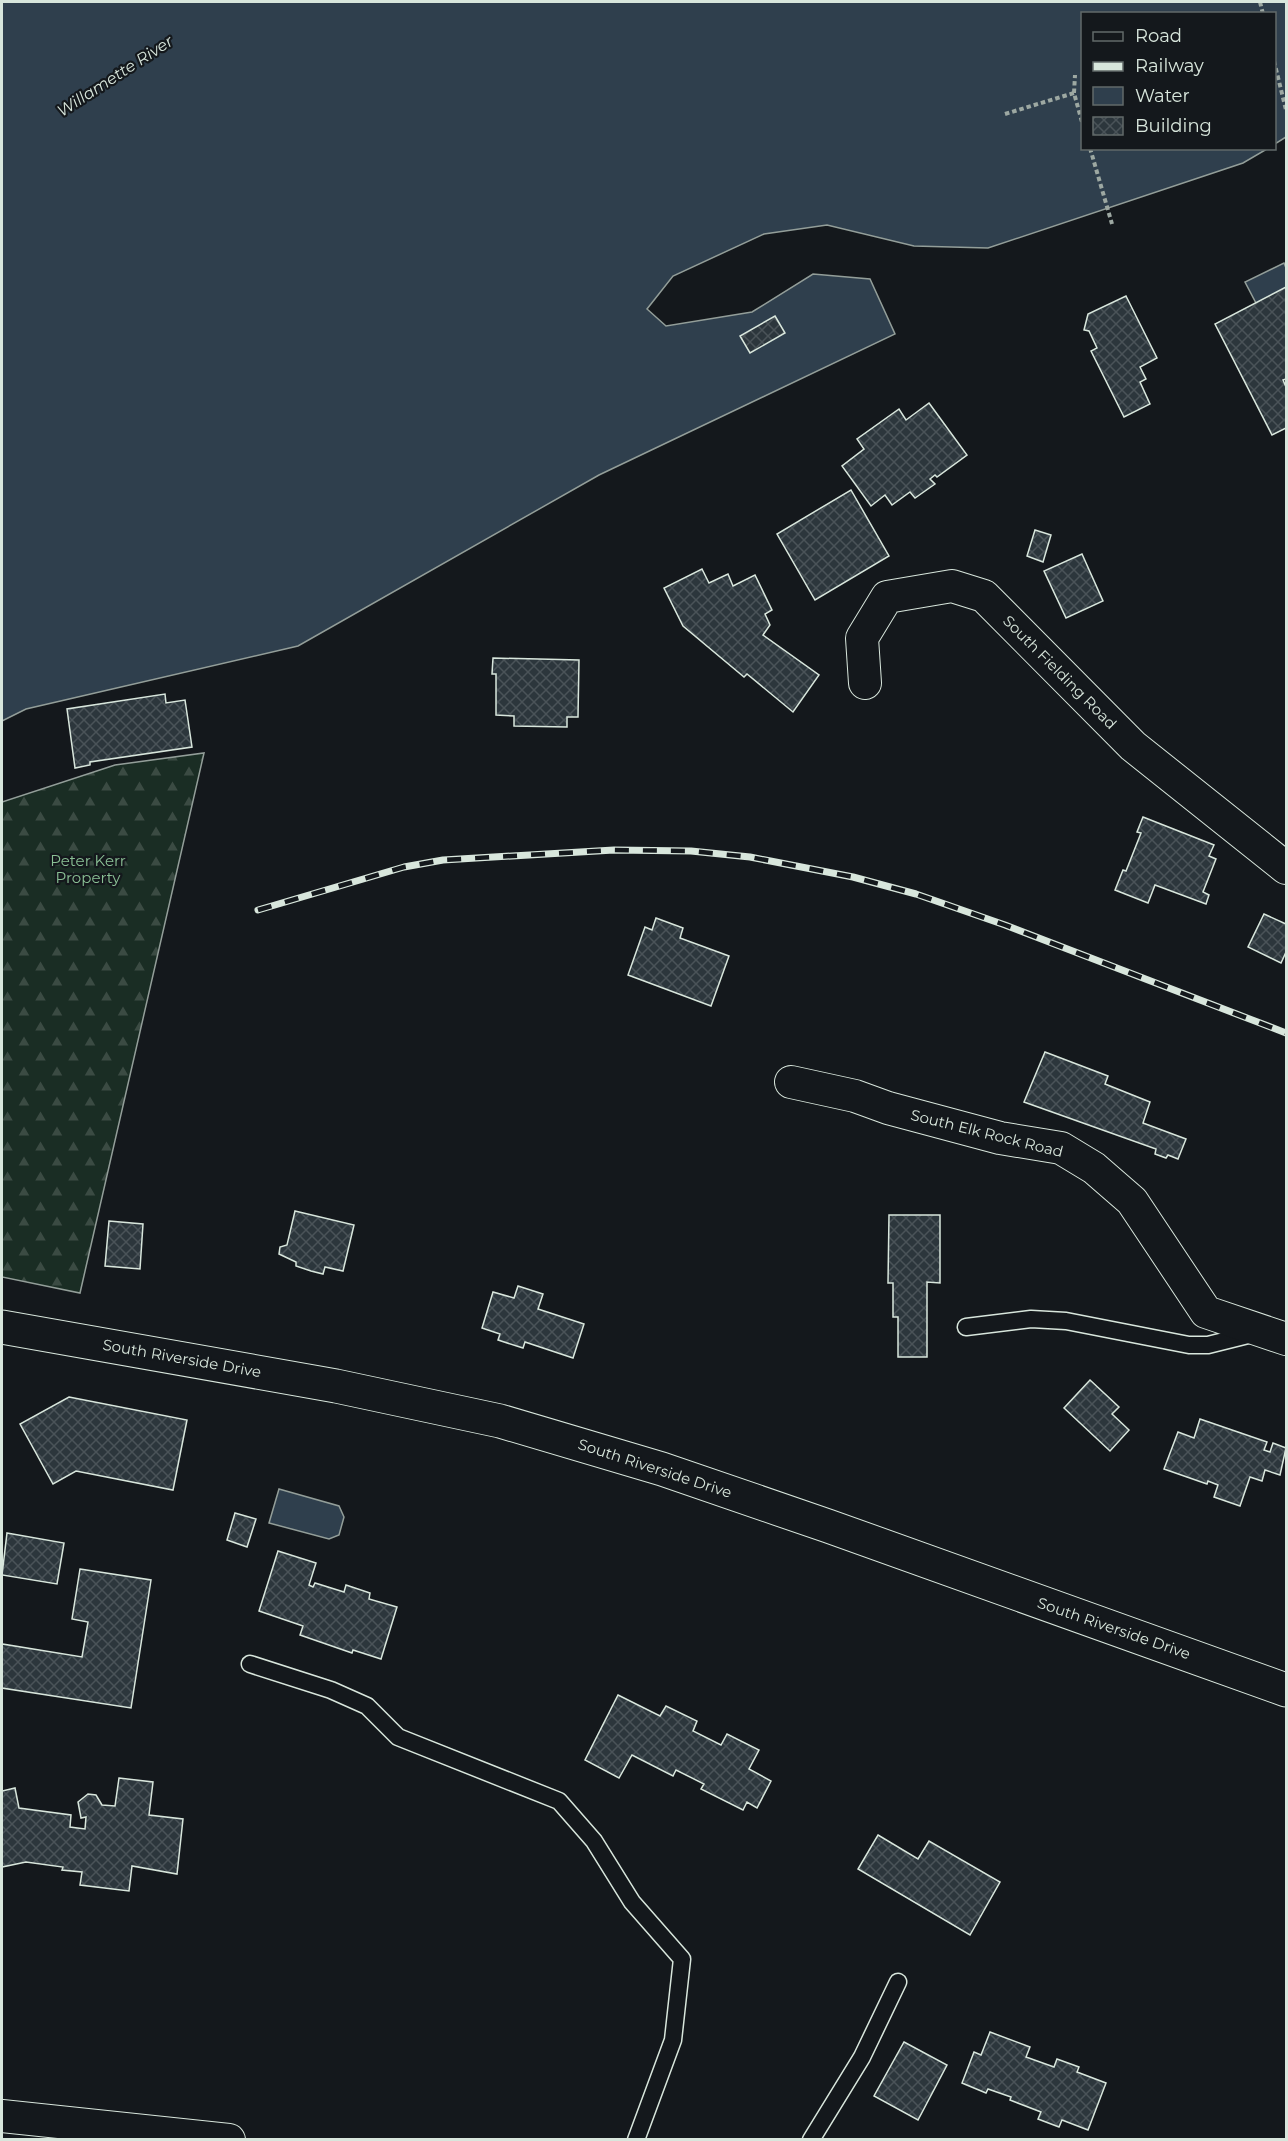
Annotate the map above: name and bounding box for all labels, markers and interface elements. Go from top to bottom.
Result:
legend [1081,12,1276,150]
text: Road [1135,25,1182,47]
water label: Willamette River [53,31,177,121]
text: Railway [1135,55,1204,77]
text: Water [1135,85,1190,107]
text: Building [1135,115,1212,137]
street label: South Fielding Road [999,611,1121,733]
park label: Peter Kerr Property [50,851,126,887]
street label: South Elk Rock Road [909,1105,1065,1161]
street label: South Riverside Drive [101,1335,263,1381]
street label: South Riverside Drive [576,1434,734,1502]
street label: South Riverside Drive [1035,1593,1193,1663]

